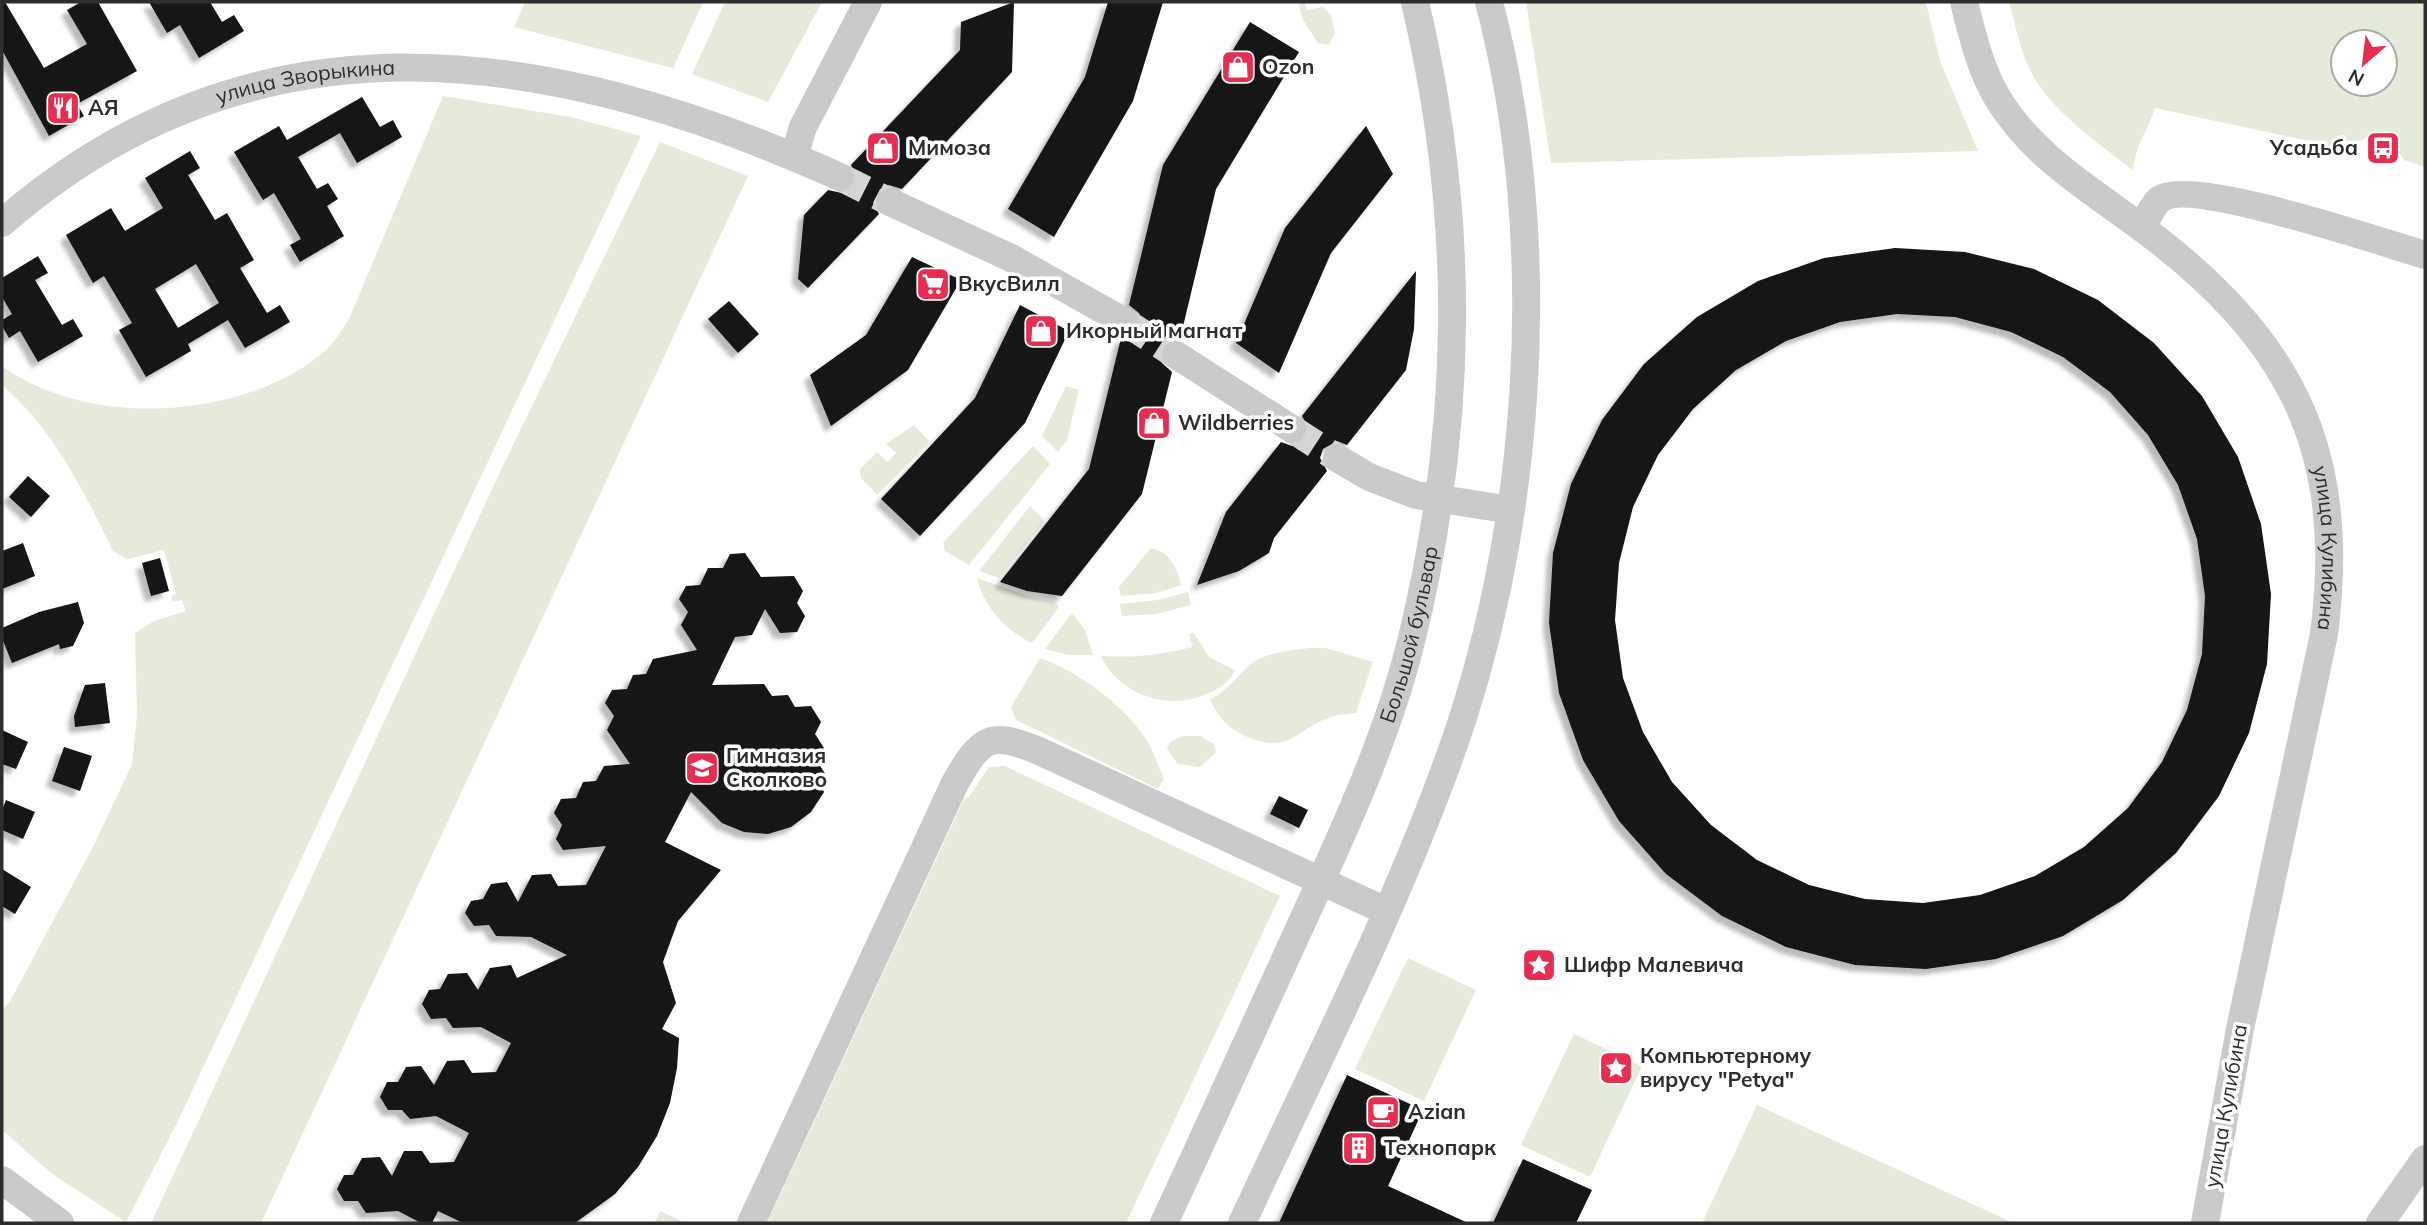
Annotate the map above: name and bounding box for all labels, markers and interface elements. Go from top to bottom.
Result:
north arrow [2329,28,2399,98]
shop icon: Ozon [1219,48,1257,86]
place label: Ozon [1262,53,1314,79]
street label: улица Зворыкина [212,54,396,109]
text: N [2344,64,2368,92]
restaurant icon: АЯ [44,89,82,127]
place label: АЯ [88,94,119,120]
shop icon: Мимоза [864,129,902,167]
bus stop icon: Усадьба [2364,129,2402,167]
place label: Мимоза [908,134,991,160]
place label: Усадьба [2269,134,2358,160]
supermarket icon: ВкусВилл [914,265,952,303]
place label: ВкусВилл [958,270,1060,296]
shop icon: Икорный магнат [1022,312,1060,350]
place label: Икорный магнат [1066,317,1243,343]
shop icon: Wildberries [1135,404,1173,442]
place label: Wildberries [1178,409,1294,435]
street label: улица Кулибина [2308,463,2343,632]
street label: Большой бульвар [1374,544,1443,726]
place label: Гимназия Сколково [726,742,827,792]
school or university icon: Гимназия Сколково [683,749,721,787]
place icon: Шифр Малевича [1520,946,1558,984]
place label: Шифр Малевича [1564,951,1744,977]
street label: улица Кулибина [2198,1022,2252,1190]
place label: Компьютерному вирусу "Petya" [1640,1042,1812,1092]
place icon: Компьютерному вирусу "Petya" [1597,1049,1635,1087]
cafe icon: Azian [1364,1093,1402,1131]
place label: Azian [1408,1098,1466,1124]
building icon: Технопарк [1340,1129,1378,1167]
place label: Технопарк [1384,1134,1497,1160]

